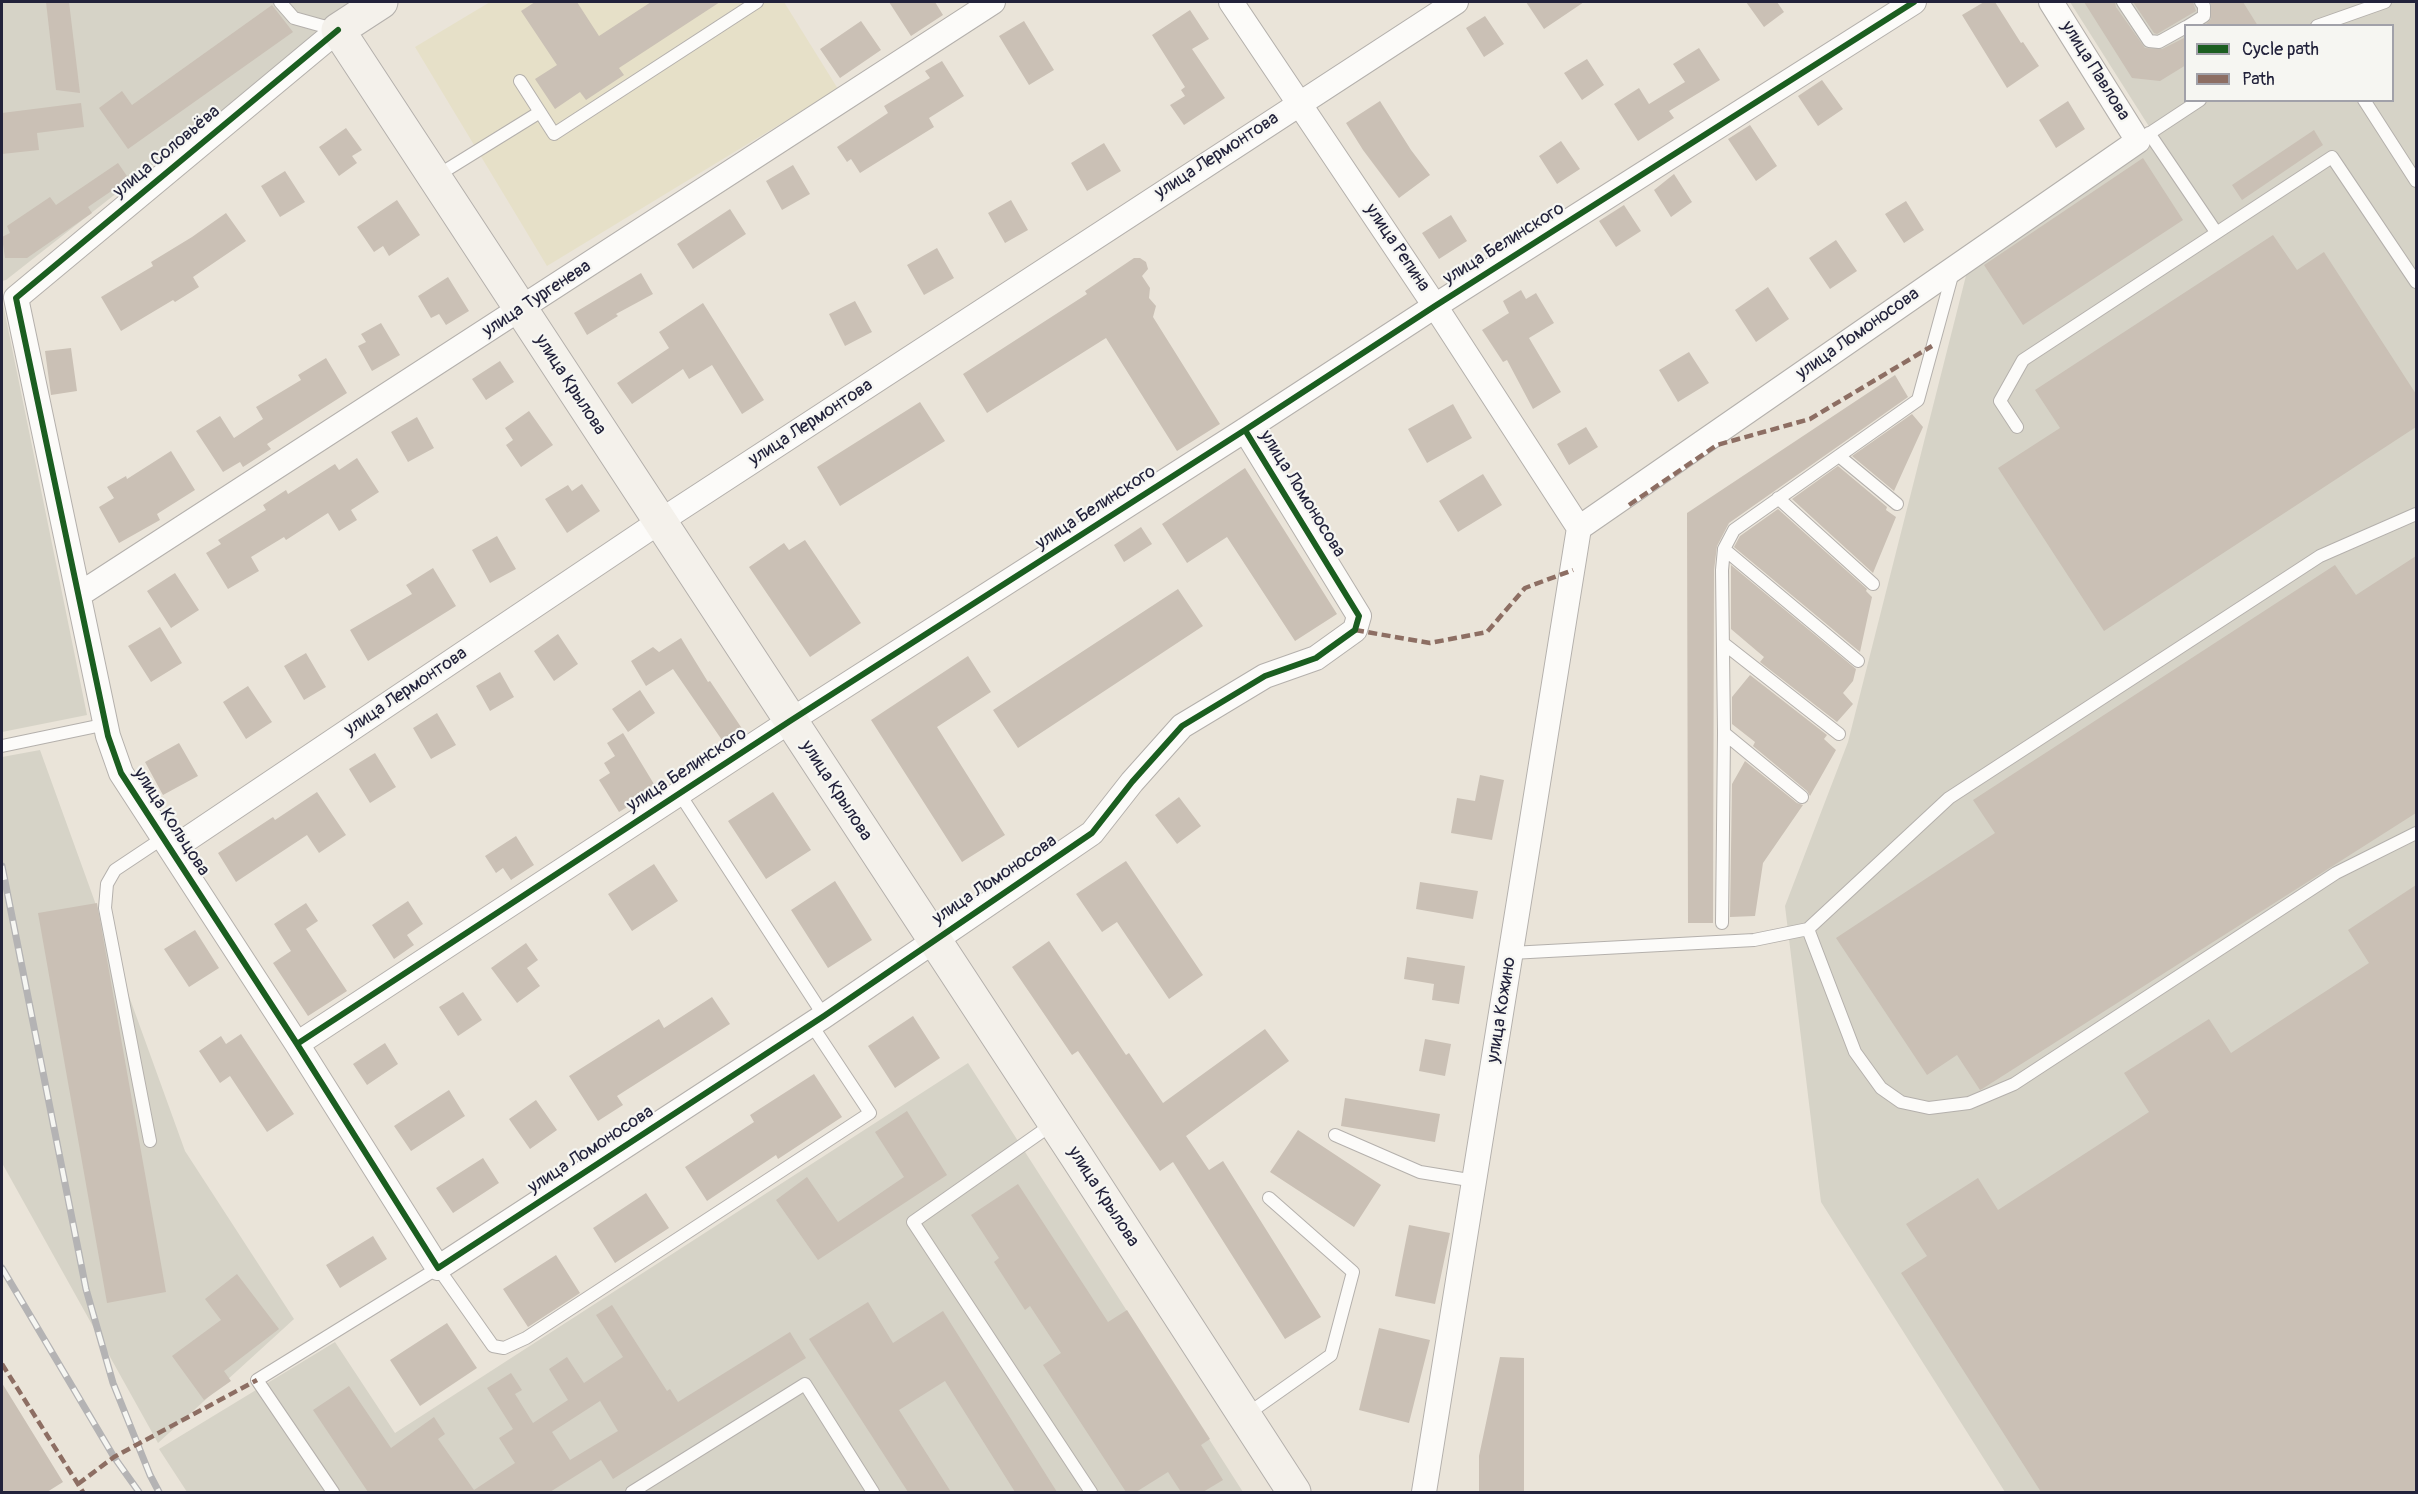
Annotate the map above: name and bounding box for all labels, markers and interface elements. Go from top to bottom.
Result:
street label: улица Павлова [2056,17,2134,125]
legend [2184,24,2394,102]
text: Cycle path [2242,38,2319,61]
text: Path [2242,68,2275,91]
street label: улица Соловьёва [109,101,225,203]
street label: улица Лермонтова [1151,108,1283,204]
street label: улица Белинского [1439,198,1569,290]
street label: улица Репина [1360,200,1434,296]
street label: улица Тургенева [479,256,595,342]
street label: улица Ломоносова [1792,283,1924,385]
street label: улица Крылова [529,331,611,439]
street label: улица Лермонтова [745,375,877,471]
street label: улица Ломоносова [1254,427,1350,561]
street label: улица Белинского [1032,461,1160,555]
street label: улица Лермонтова [341,643,471,741]
street label: улица Белинского [623,723,751,817]
street label: улица Крылова [795,737,877,845]
street label: улица Кольцова [128,764,214,880]
street label: улица Ломоносова [929,830,1061,930]
street label: улица Кожино [1483,956,1521,1064]
street label: улица Ломоносова [524,1101,658,1199]
street label: улица Крылова [1062,1143,1144,1251]

